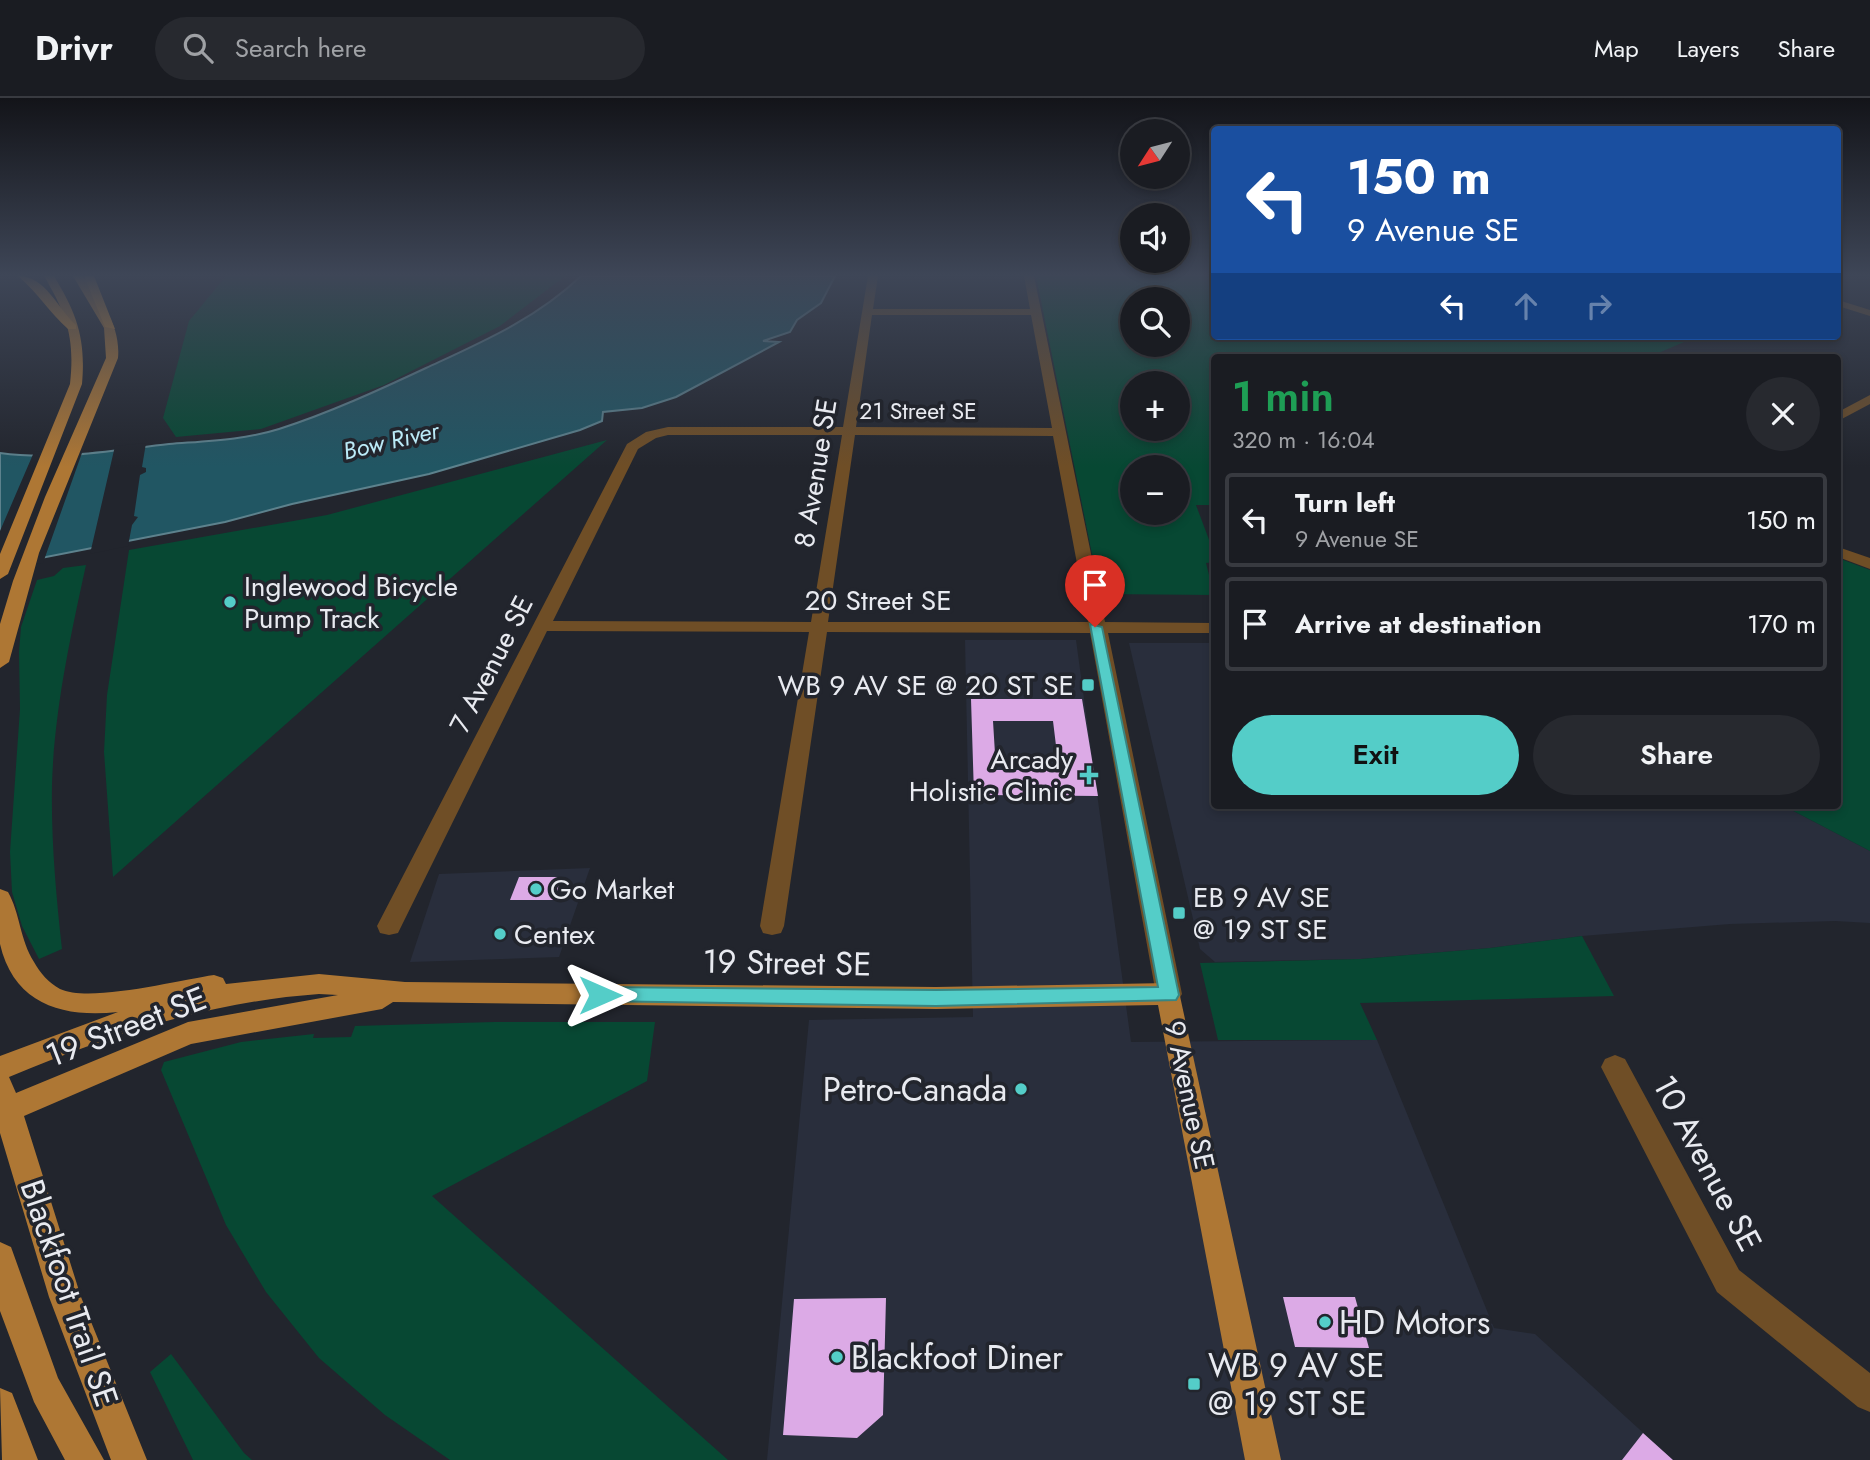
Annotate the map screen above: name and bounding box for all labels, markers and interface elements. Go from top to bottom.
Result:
search box [155,17,645,80]
text: Drivr [35,25,113,72]
icon: search [179,29,217,67]
text: Search here [235,29,366,67]
text: Map [1594,31,1639,66]
text: Layers [1677,31,1739,66]
text: Share [1777,31,1835,66]
north arrow [1120,119,1190,189]
map controls [1120,119,1190,525]
text: 150 m [1347,142,1491,212]
icon: left [1232,154,1323,245]
button: sound [1120,203,1190,273]
text: 9 Avenue SE [1347,207,1519,253]
button: search [1120,287,1190,357]
icon: left [1434,287,1472,325]
icon: ahead [1507,287,1545,325]
icon: right [1580,287,1618,325]
text: 1 min [1232,366,1334,427]
button: + [1120,371,1190,441]
button: close [1746,377,1820,451]
street label: 21 Street SE [859,394,977,428]
street label: 8 Avenue SE [784,396,847,550]
water label: Bow River [339,412,444,469]
text: 320 m · 16:04 [1232,423,1375,457]
button: − [1120,455,1190,525]
text: Turn left [1295,484,1395,522]
icon: left [1236,501,1274,539]
text: 150 m [1746,501,1816,539]
text: 9 Avenue SE [1295,522,1419,556]
pin [1065,555,1125,627]
place label: Inglewood Bicycle Pump Track [244,566,458,639]
icon: arrive [1076,566,1114,604]
street label: 20 Street SE [804,580,952,621]
street label: 7 Avenue SE [439,588,544,740]
marker: Inglewood Bicycle Pump Track [222,594,238,610]
icon: arrive [1236,605,1274,643]
text: Arrive at destination [1295,605,1542,643]
text: 170 m [1747,605,1816,643]
place label: WB 9 AV SE @ 20 ST SE [777,665,1074,706]
marker: WB 9 AV SE @ 20 ST SE [1080,677,1096,693]
button: Exit [1232,715,1519,795]
button: Share [1533,715,1820,795]
place label: Arcady Holistic Clinic [909,739,1074,812]
marker: Arcady Holistic Clinic [1079,765,1099,785]
place label: Go Market [550,869,674,910]
place label: EB 9 AV SE @ 19 ST SE [1193,877,1330,950]
marker: Go Market [528,881,544,897]
marker: EB 9 AV SE @ 19 ST SE [1171,905,1187,921]
place label: Centex [514,914,595,955]
marker: Centex [492,926,508,942]
street label: 19 Street SE [702,938,872,987]
position arrow [563,958,637,1032]
street label: 19 Street SE [39,974,213,1079]
street label: 9 Avenue SE [1154,1017,1225,1173]
place label: Petro-Canada [823,1066,1007,1113]
street label: 10 Avenue SE [1641,1067,1774,1260]
marker: Petro-Canada [1013,1081,1029,1097]
street label: Blackfoot Trail SE [9,1173,130,1413]
place label: HD Motors [1339,1299,1490,1346]
marker: HD Motors [1317,1314,1333,1330]
place label: Blackfoot Diner [851,1334,1064,1381]
place label: WB 9 AV SE @ 19 ST SE [1208,1342,1384,1427]
marker: Blackfoot Diner [829,1349,845,1365]
marker: WB 9 AV SE @ 19 ST SE [1186,1376,1202,1392]

